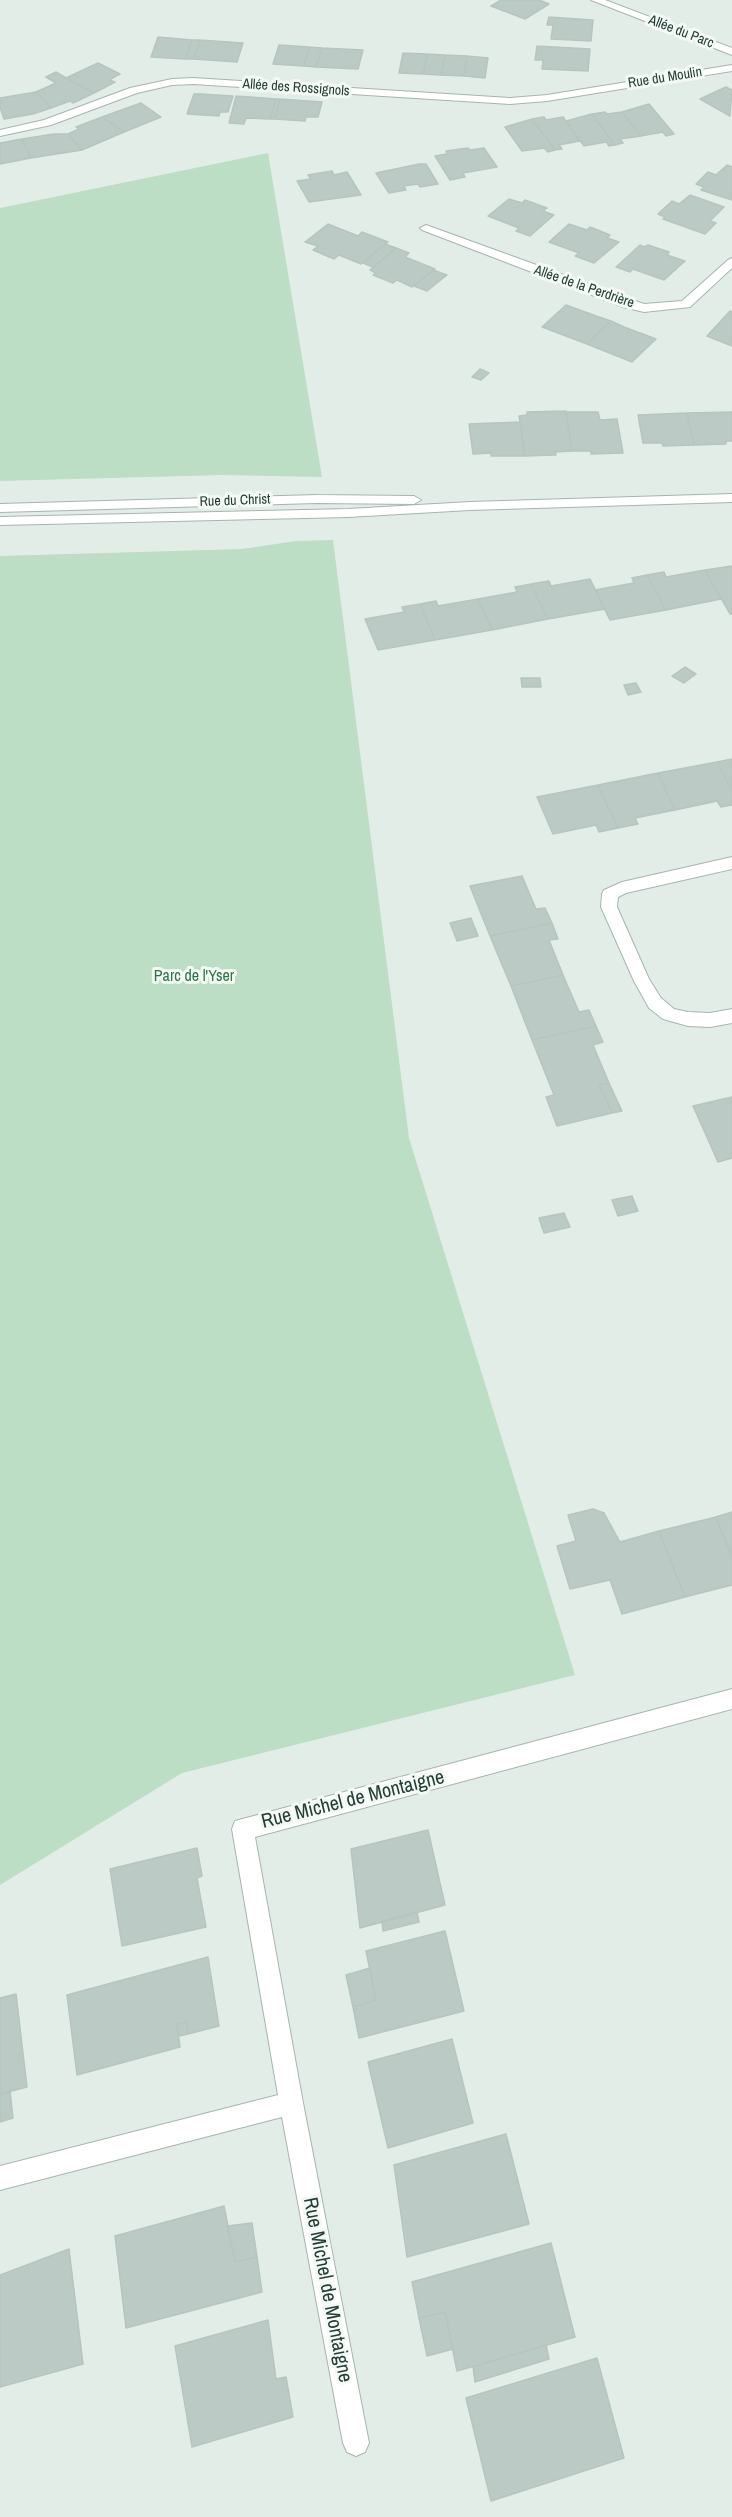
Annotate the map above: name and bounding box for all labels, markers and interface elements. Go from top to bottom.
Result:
street label: Allée du Parc [646,12,716,52]
street label: Rue du Moulin [627,64,703,92]
street label: Allée des Rossignols [242,76,350,100]
street label: Allée de la Perdrière [532,262,636,312]
street label: Rue du Christ [199,491,271,511]
park label: Parc de l'Yser [154,967,234,987]
street label: Rue Michel de Montaigne [259,1766,447,1834]
street label: Rue Michel de Montaigne [297,2196,357,2384]

